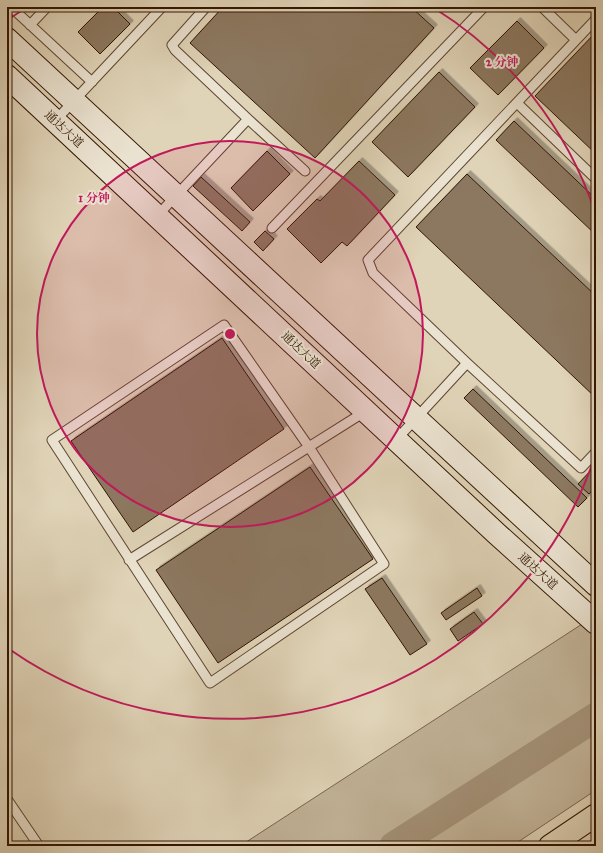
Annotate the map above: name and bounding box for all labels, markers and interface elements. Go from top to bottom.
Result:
text: 2 分钟 [486,55,518,69]
street label: 通达大道 [42,108,86,150]
text: 1 分钟 [78,191,110,205]
centre of rings [223,327,237,341]
street label: 通达大道 [279,329,323,371]
street label: 通达大道 [515,550,561,592]

